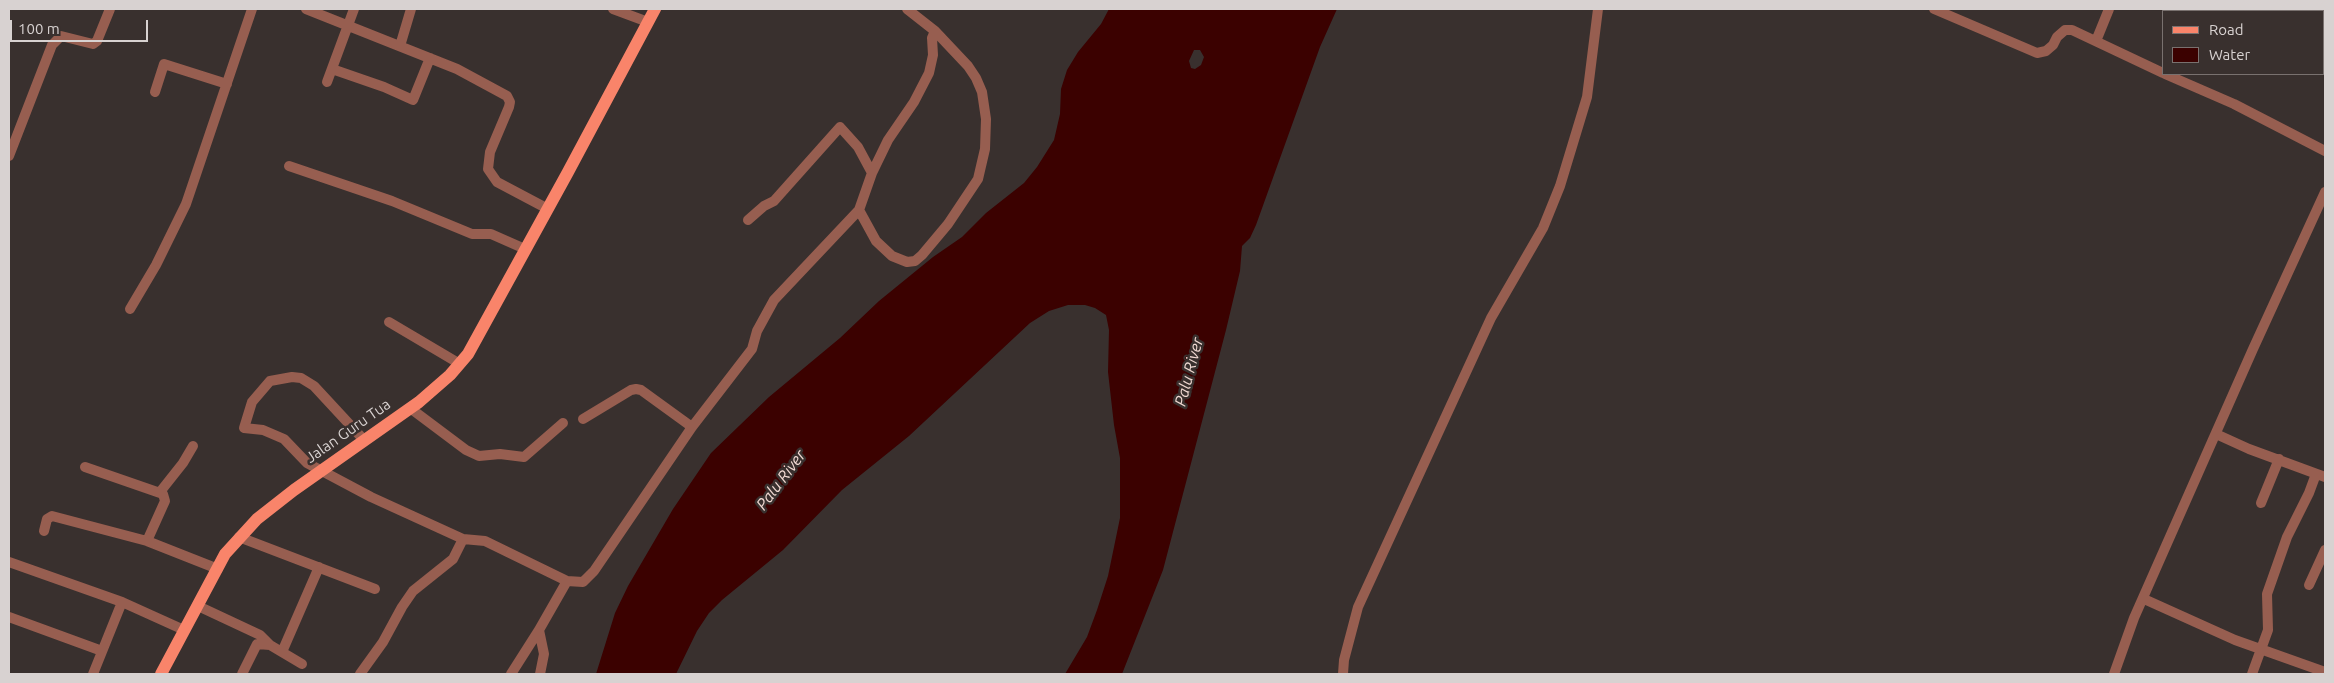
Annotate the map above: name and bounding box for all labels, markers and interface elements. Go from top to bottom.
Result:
scale bar [12,10,150,42]
legend [2162,10,2324,75]
text: 100 m [18,20,60,37]
text: Road [2209,21,2244,38]
text: Water [2209,46,2250,63]
water label: Palu River [1171,336,1207,408]
street label: Jalan Guru Tua [302,395,394,467]
water label: Palu River [752,446,810,514]

